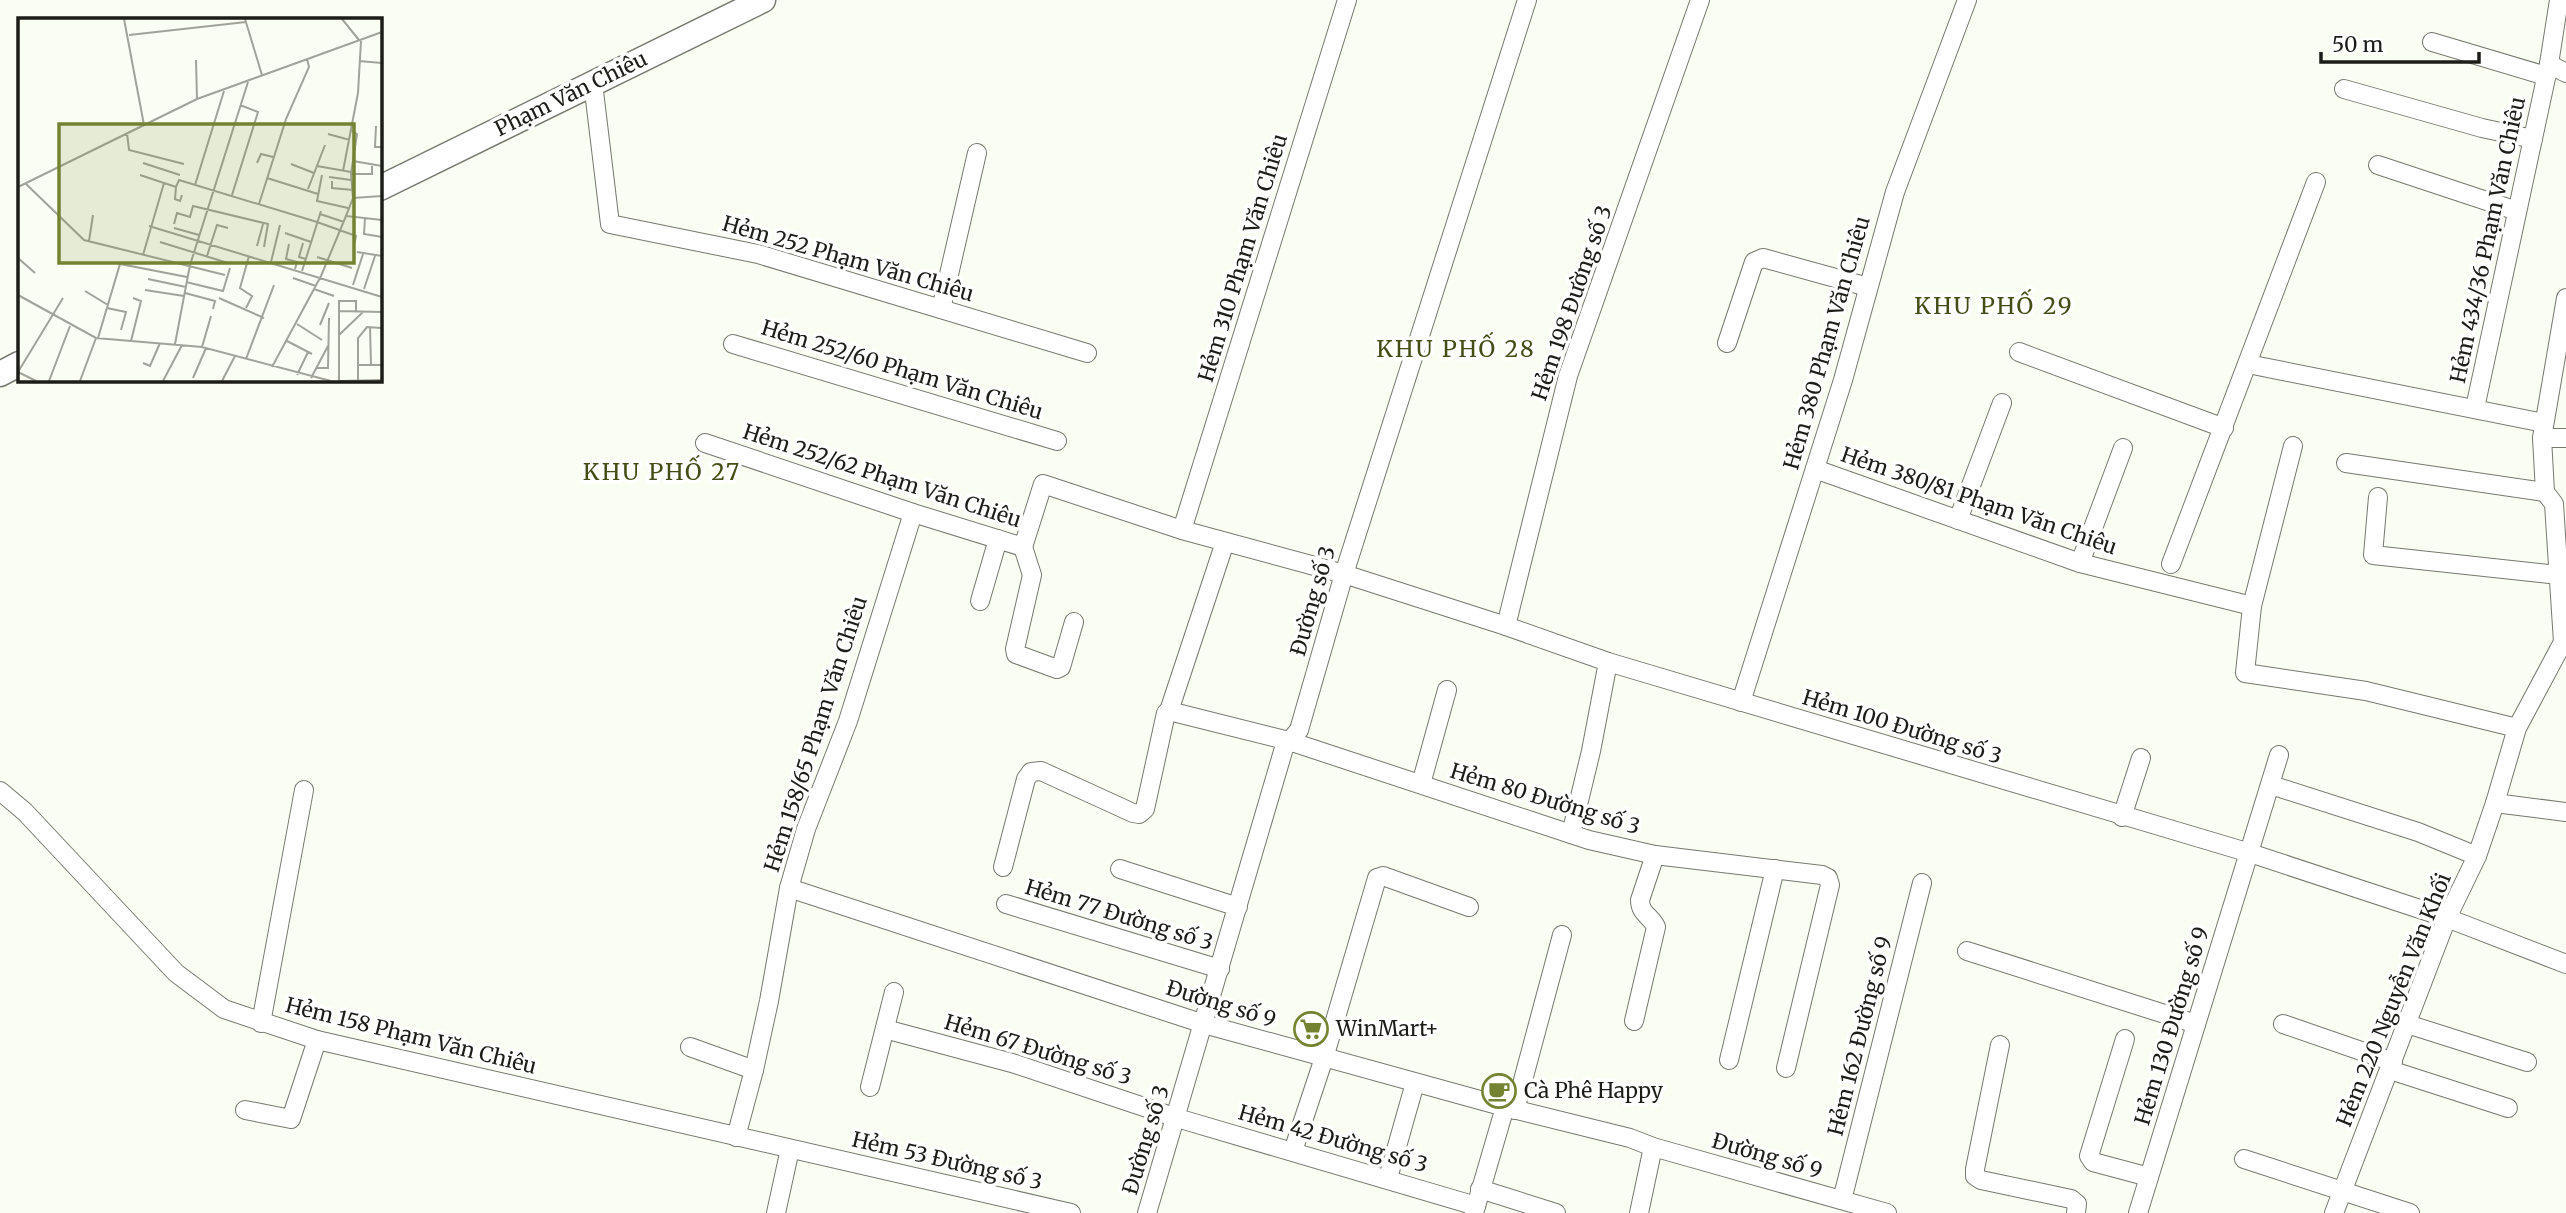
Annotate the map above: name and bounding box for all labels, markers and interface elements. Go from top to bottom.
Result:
inset map [18,18,382,382]
scale bar [2321,21,2478,65]
text: 50 m [2332,31,2383,58]
street label: Phạm Văn Chiêu [490,45,651,142]
street label: Hẻm 434/36 Phạm Văn Chiêu [2444,94,2531,386]
street label: Hẻm 310 Phạm Văn Chiêu [1192,131,1293,385]
street label: Hẻm 198 Đường số 3 [1525,202,1618,404]
street label: Hẻm 252 Phạm Văn Chiêu [719,210,977,307]
street label: Hẻm 380 Phạm Văn Chiêu [1777,213,1876,473]
district label: KHU PHỐ 29 [1914,288,2074,320]
street label: Hẻm 252/60 Phạm Văn Chiêu [758,314,1046,425]
district label: KHU PHỐ 28 [1376,331,1536,363]
street label: Hẻm 252/62 Phạm Văn Chiêu [740,418,1025,533]
street label: Hẻm 380/81 Phạm Văn Chiêu [1838,441,2121,561]
district label: KHU PHỐ 27 [583,454,741,486]
street label: Đường số 3 [1284,543,1341,659]
street label: Hẻm 158/65 Phạm Văn Chiêu [758,593,873,875]
street label: Hẻm 100 Đường số 3 [1799,683,2005,770]
street label: Hẻm 80 Đường số 3 [1447,757,1643,840]
street label: Hẻm 220 Nguyễn Văn Khối [2329,869,2457,1131]
street label: Hẻm 77 Đường số 3 [1022,873,1216,956]
street label: Hẻm 130 Đường số 9 [2128,923,2215,1128]
street label: Hẻm 162 Đường số 9 [1822,933,1897,1139]
street label: Đường số 9 [1163,974,1279,1033]
street label: Hẻm 158 Phạm Văn Chiêu [283,991,539,1080]
street label: Hẻm 67 Đường số 3 [941,1008,1135,1091]
supermarket icon: WinMart+ [1292,1010,1330,1048]
place label: WinMart+ [1335,1015,1439,1042]
cafe icon: Cà Phê Happy [1480,1072,1518,1110]
place label: Cà Phê Happy [1524,1077,1664,1104]
street label: Đường số 3 [1116,1082,1175,1198]
street label: Hẻm 42 Đường số 3 [1235,1099,1431,1178]
street label: Hẻm 53 Đường số 3 [849,1125,1045,1196]
street label: Đường số 9 [1709,1127,1825,1184]

